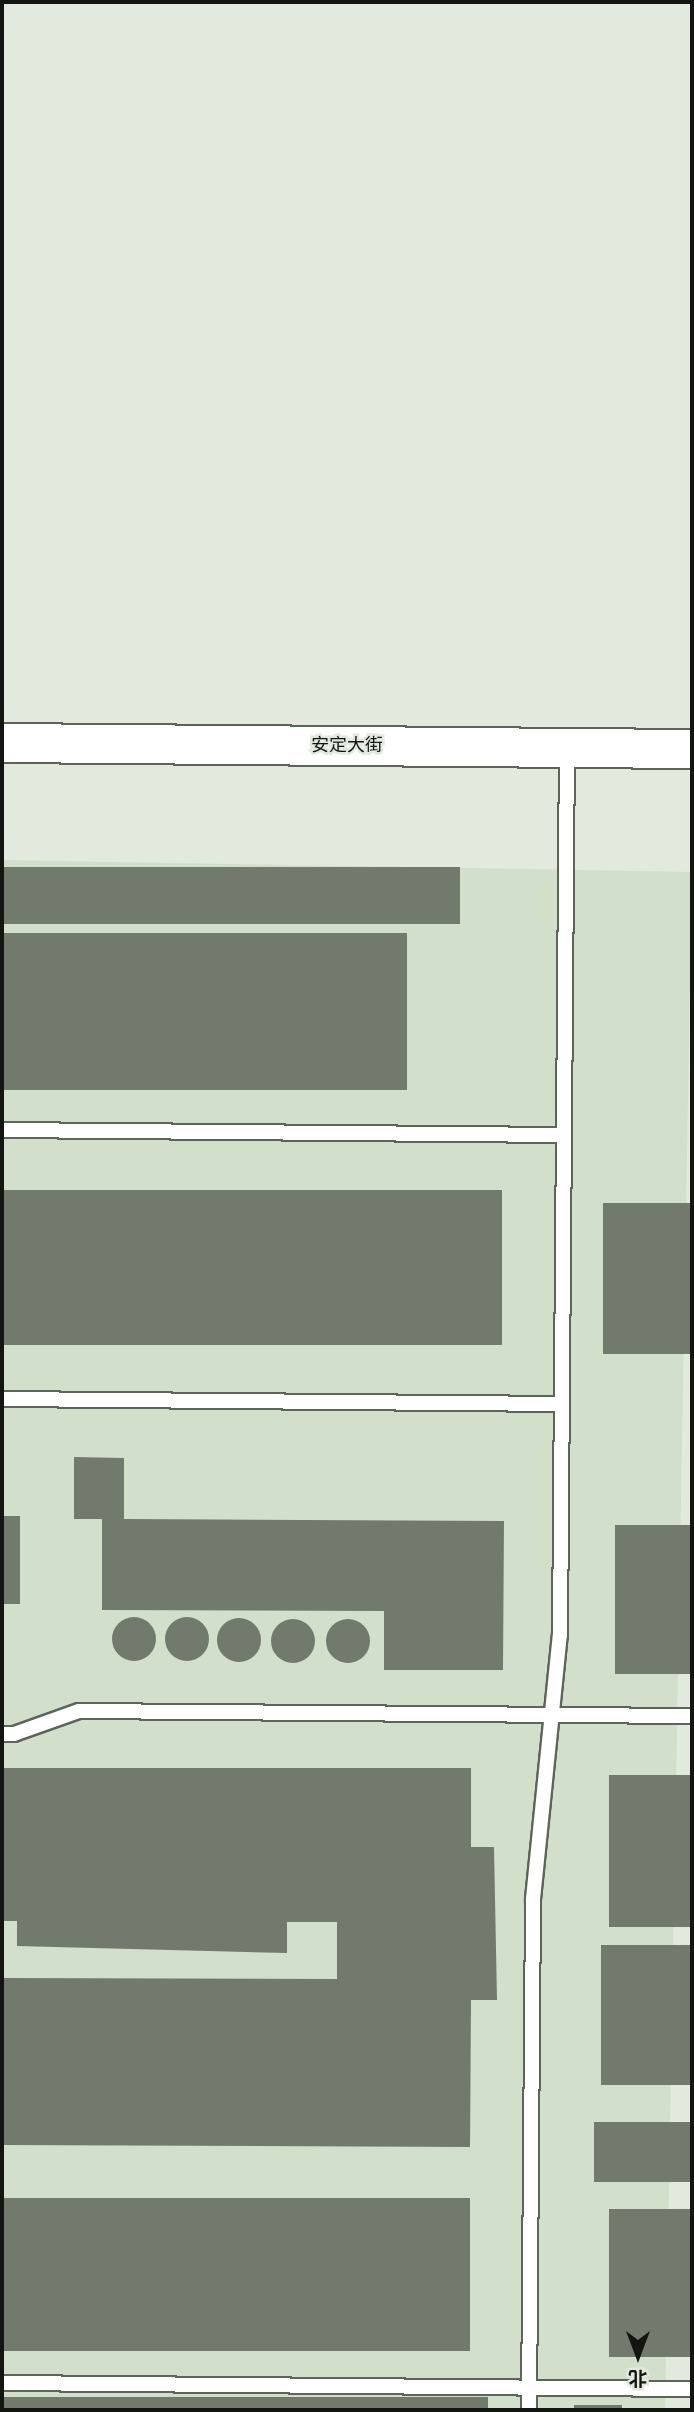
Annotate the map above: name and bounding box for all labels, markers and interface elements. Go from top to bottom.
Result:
street label: 安定大街 [311,735,383,757]
north arrow [603,2321,673,2391]
text: 北 [629,2364,648,2391]

